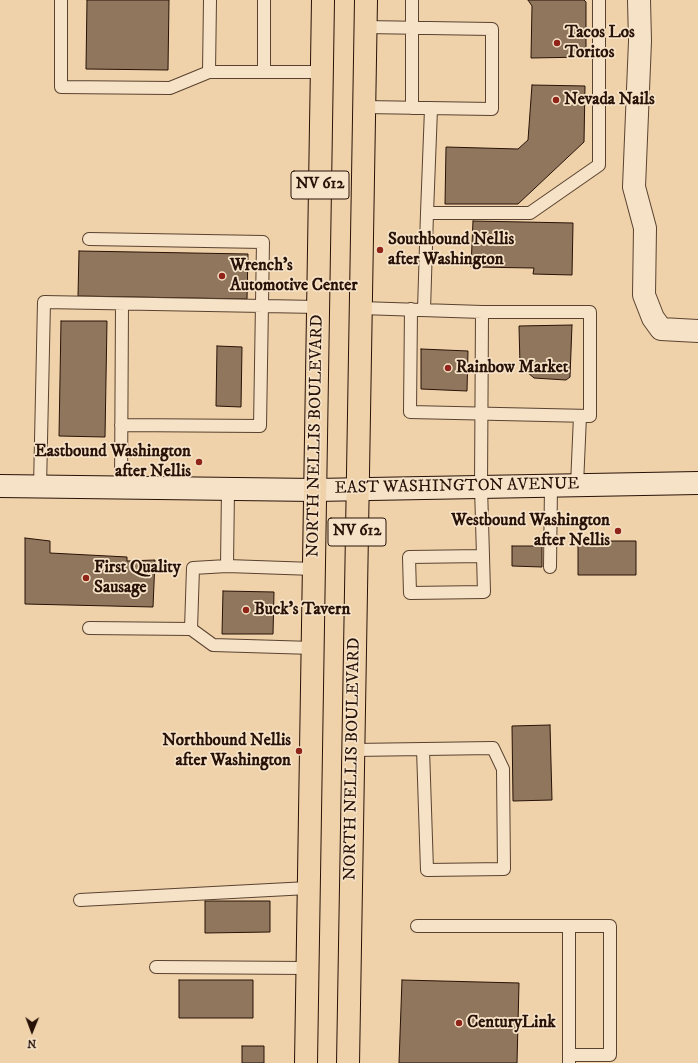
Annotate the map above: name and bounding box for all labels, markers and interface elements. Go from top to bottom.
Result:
place label: Tacos Los Toritos [565,23,635,63]
marker: Tacos Los Toritos [552,38,562,48]
place label: Nevada Nails [564,90,655,110]
marker: Nevada Nails [551,95,561,105]
road number: NV 612 [291,171,349,199]
place label: Southbound Nellis after Washington [388,230,514,270]
marker: Southbound Nellis after Washington [375,245,385,255]
place label: Wrench's Automotive Center [230,256,358,296]
marker: Wrench's Automotive Center [217,271,227,281]
street label: NORTH NELLIS BOULEVARD [304,314,328,558]
place label: Rainbow Market [456,358,568,378]
marker: Rainbow Market [443,363,453,373]
place label: Eastbound Washington after Nellis [35,442,191,482]
marker: Eastbound Washington after Nellis [194,457,204,467]
street label: EAST WASHINGTON AVENUE [335,475,579,499]
place label: Westbound Washington after Nellis [451,511,610,551]
road number: NV 612 [328,518,386,546]
marker: Westbound Washington after Nellis [613,526,623,536]
place label: First Quality Sausage [94,558,181,598]
marker: First Quality Sausage [81,573,91,583]
place label: Buck's Tavern [254,600,350,620]
marker: Buck's Tavern [241,605,251,615]
street label: NORTH NELLIS BOULEVARD [341,637,365,881]
place label: Northbound Nellis after Washington [162,731,291,771]
marker: Northbound Nellis after Washington [294,746,304,756]
north arrow [12,1011,52,1051]
place label: CenturyLink [467,1013,556,1033]
marker: CenturyLink [454,1018,464,1028]
text: N [27,1036,36,1050]

